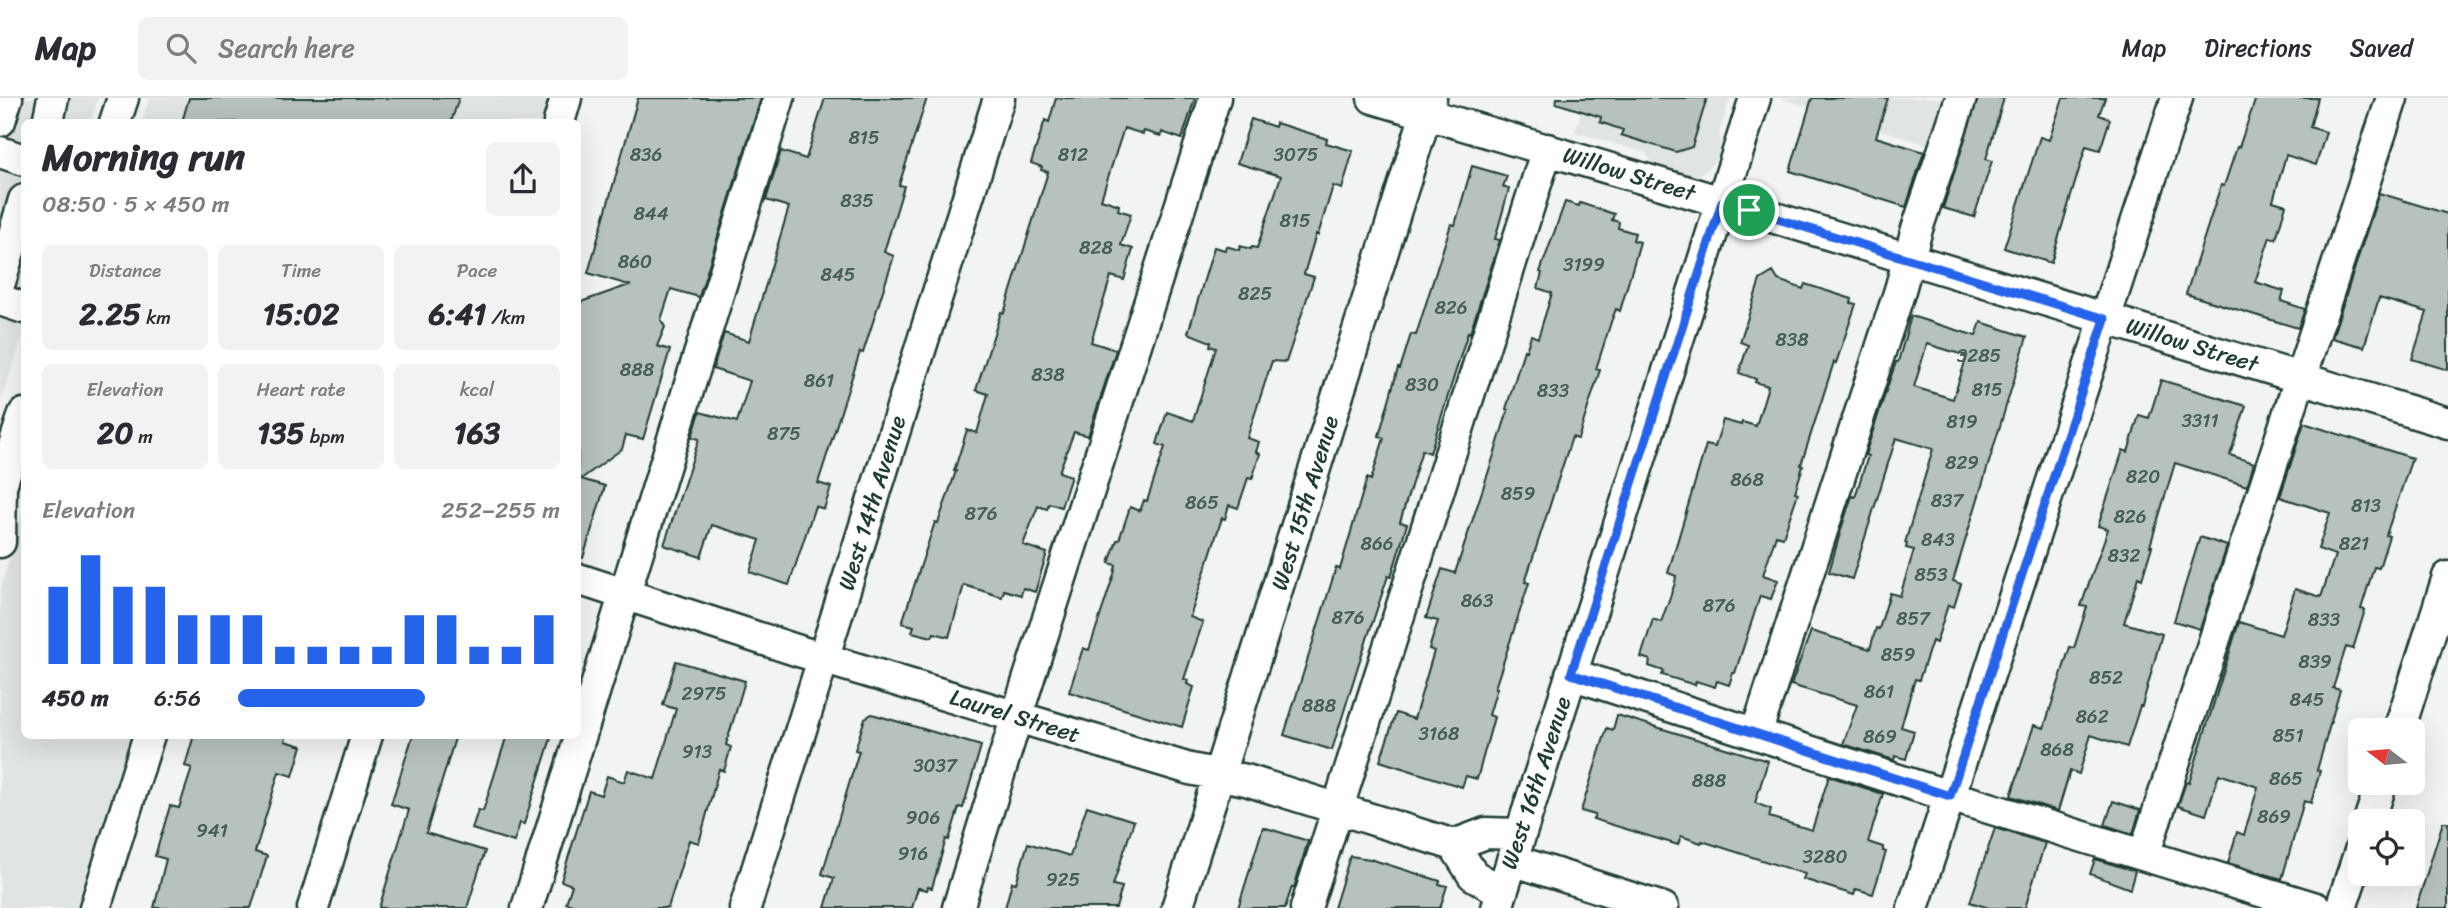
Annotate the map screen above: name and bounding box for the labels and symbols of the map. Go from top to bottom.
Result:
house number: 815 [848,121,880,154]
street label: Willow Street [1558,134,1702,214]
house number: 836 [630,138,662,171]
house number: 812 [1058,138,1088,171]
house number: 3075 [1274,138,1319,171]
pin [1719,180,1779,240]
house number: 835 [840,184,874,217]
house number: 844 [633,197,669,230]
house number: 815 [1279,204,1311,237]
house number: 828 [1079,231,1113,264]
house number: 860 [618,245,652,278]
house number: 3199 [1563,248,1605,281]
house number: 845 [821,258,856,291]
house number: 825 [1238,277,1272,310]
house number: 826 [1434,291,1468,324]
street label: Willow Street [2121,305,2265,385]
house number: 838 [1775,323,1809,356]
house number: 3285 [1957,339,2002,372]
house number: 888 [620,353,655,386]
house number: 838 [1031,358,1065,391]
house number: 861 [804,364,834,397]
house number: 830 [1405,368,1439,401]
house number: 815 [1971,373,2003,406]
house number: 833 [1537,374,1570,407]
house number: 3311 [2181,404,2219,437]
house number: 819 [1946,405,1978,438]
street label: West 14th Avenue [826,410,918,596]
street label: West 15th Avenue [1259,411,1351,595]
house number: 875 [767,417,801,450]
house number: 829 [1945,446,1979,479]
house number: 820 [2126,460,2160,493]
house number: 868 [1730,463,1764,496]
house number: 859 [1501,477,1535,510]
house number: 837 [1931,484,1965,517]
house number: 865 [1185,486,1219,519]
house number: 813 [2351,489,2382,522]
house number: 876 [964,497,998,530]
house number: 826 [2113,500,2147,533]
house number: 843 [1921,523,1955,556]
house number: 866 [1360,527,1394,560]
house number: 821 [2339,527,2369,560]
house number: 832 [2108,539,2140,572]
house number: 853 [1914,558,1948,591]
house number: 863 [1461,584,1494,617]
house number: 876 [1702,589,1736,622]
house number: 876 [1331,601,1365,634]
house number: 857 [1896,602,1931,635]
house number: 833 [2308,603,2341,636]
house number: 859 [1881,638,1915,671]
house number: 839 [2298,645,2332,678]
house number: 852 [2089,661,2123,694]
house number: 861 [1864,675,1894,708]
house number: 2975 [681,677,727,710]
street label: Laurel Street [945,677,1085,755]
house number: 845 [2290,683,2325,716]
house number: 888 [1302,689,1337,722]
street label: West 16th Avenue [1489,691,1583,875]
house number: 862 [2075,700,2109,733]
house number: 3168 [1419,717,1460,750]
north arrow [2348,718,2426,794]
house number: 851 [2272,719,2304,752]
house number: 869 [1863,720,1897,753]
house number: 868 [2040,733,2074,766]
house number: 913 [682,735,713,768]
house number: 3037 [913,749,958,782]
house number: 865 [2269,762,2303,795]
house number: 888 [1692,764,1727,797]
house number: 869 [2257,800,2291,833]
house number: 906 [906,801,940,834]
house number: 941 [196,814,228,847]
house number: 916 [898,837,928,870]
house number: 3280 [1803,840,1847,873]
house number: 925 [1046,863,1081,896]

